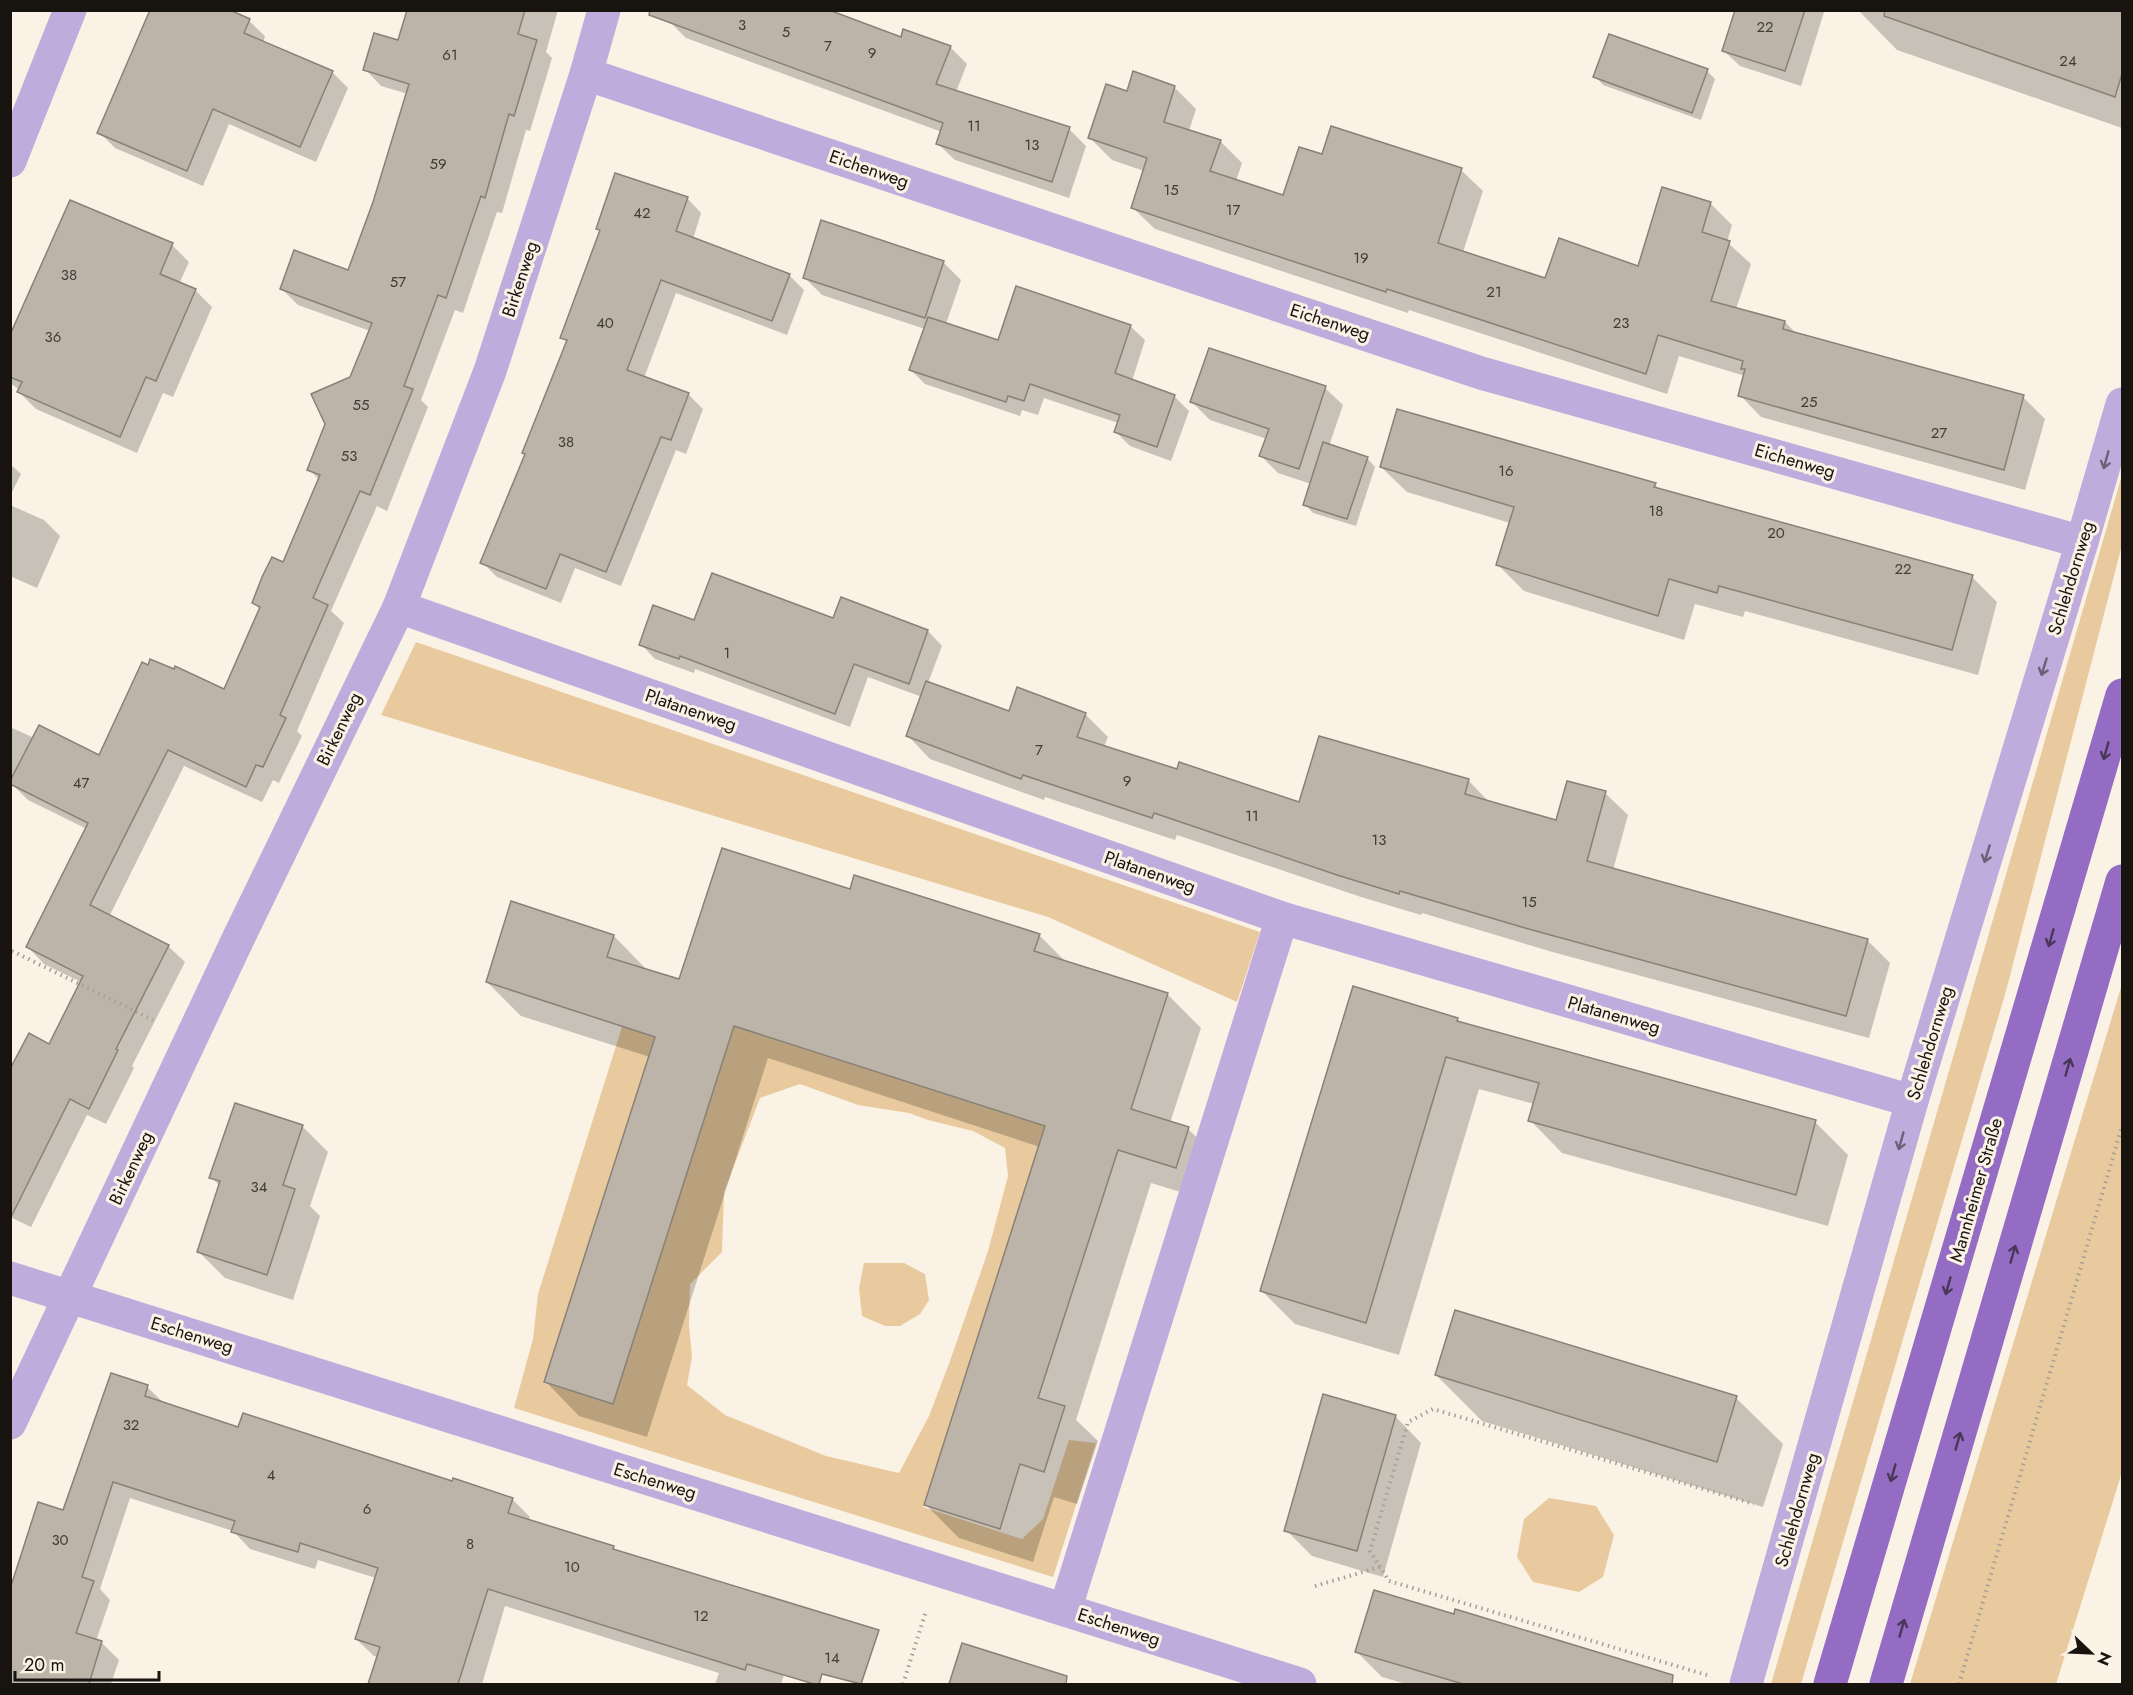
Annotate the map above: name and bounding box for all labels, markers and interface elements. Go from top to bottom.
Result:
house number: 3 [738,14,746,36]
house number: 22 [1756,16,1774,38]
house number: 5 [782,21,790,43]
house number: 7 [824,35,832,57]
house number: 9 [868,42,876,64]
house number: 61 [442,44,458,66]
house number: 24 [2059,50,2077,72]
house number: 11 [967,115,981,137]
house number: 13 [1025,134,1039,156]
street label: Eichenweg [826,143,912,195]
house number: 59 [429,153,447,175]
house number: 15 [1163,179,1179,201]
house number: 17 [1226,199,1240,221]
house number: 42 [633,202,651,224]
street label: Birkenweg [495,238,545,320]
house number: 19 [1353,247,1369,269]
house number: 38 [61,264,77,286]
house number: 57 [390,271,406,293]
house number: 21 [1486,281,1502,303]
street label: Eichenweg [1287,297,1373,347]
house number: 40 [596,312,614,334]
house number: 23 [1613,312,1629,334]
house number: 36 [45,326,61,348]
house number: 25 [1801,391,1818,413]
house number: 55 [353,394,369,416]
house number: 27 [1931,422,1947,444]
house number: 38 [558,431,574,453]
street label: Eichenweg [1752,437,1838,485]
house number: 53 [341,445,357,467]
one-way arrow [2100,450,2111,469]
house number: 16 [1498,460,1514,482]
house number: 18 [1649,500,1663,522]
street label: Schlehdornweg [2041,518,2101,638]
house number: 20 [1767,522,1785,544]
house number: 22 [1894,558,1912,580]
house number: 1 [724,642,730,664]
one-way arrow [2038,657,2049,676]
street label: Platanenweg [642,682,740,738]
street label: Birkenweg [310,688,368,770]
house number: 7 [1035,739,1043,761]
one-way arrow [2100,741,2111,760]
house number: 9 [1123,770,1131,792]
house number: 47 [73,772,89,794]
house number: 11 [1245,805,1259,827]
house number: 13 [1372,829,1386,851]
street label: Platanenweg [1101,844,1199,900]
one-way arrow [1981,844,1992,863]
house number: 15 [1521,891,1537,913]
one-way arrow [2045,928,2056,947]
street label: Schlehdornweg [1900,983,1960,1103]
street label: Platanenweg [1565,989,1663,1041]
one-way arrow [2063,1058,2074,1077]
street label: Mannheimer Straße [1943,1115,2009,1265]
street label: Birkenweg [103,1127,159,1209]
one-way arrow [1895,1131,1906,1150]
house number: 34 [251,1176,268,1198]
one-way arrow [2008,1245,2019,1264]
one-way arrow [1942,1276,1953,1295]
street label: Eschenweg [147,1310,237,1360]
house number: 32 [123,1414,139,1436]
one-way arrow [1952,1432,1964,1451]
street label: Schlehdornweg [1768,1450,1826,1570]
street label: Eschenweg [610,1456,700,1506]
one-way arrow [1887,1463,1898,1482]
house number: 4 [267,1464,276,1486]
house number: 6 [363,1498,371,1520]
house number: 30 [51,1529,69,1551]
house number: 8 [466,1533,474,1555]
house number: 10 [564,1556,580,1578]
street label: Eschenweg [1074,1601,1164,1653]
house number: 12 [693,1605,709,1627]
one-way arrow [1897,1619,1908,1638]
north arrow [2061,1623,2121,1683]
scale bar [15,1644,159,1682]
house number: 14 [824,1647,840,1669]
text: N [2091,1648,2117,1669]
text: 20 m [24,1652,64,1678]

